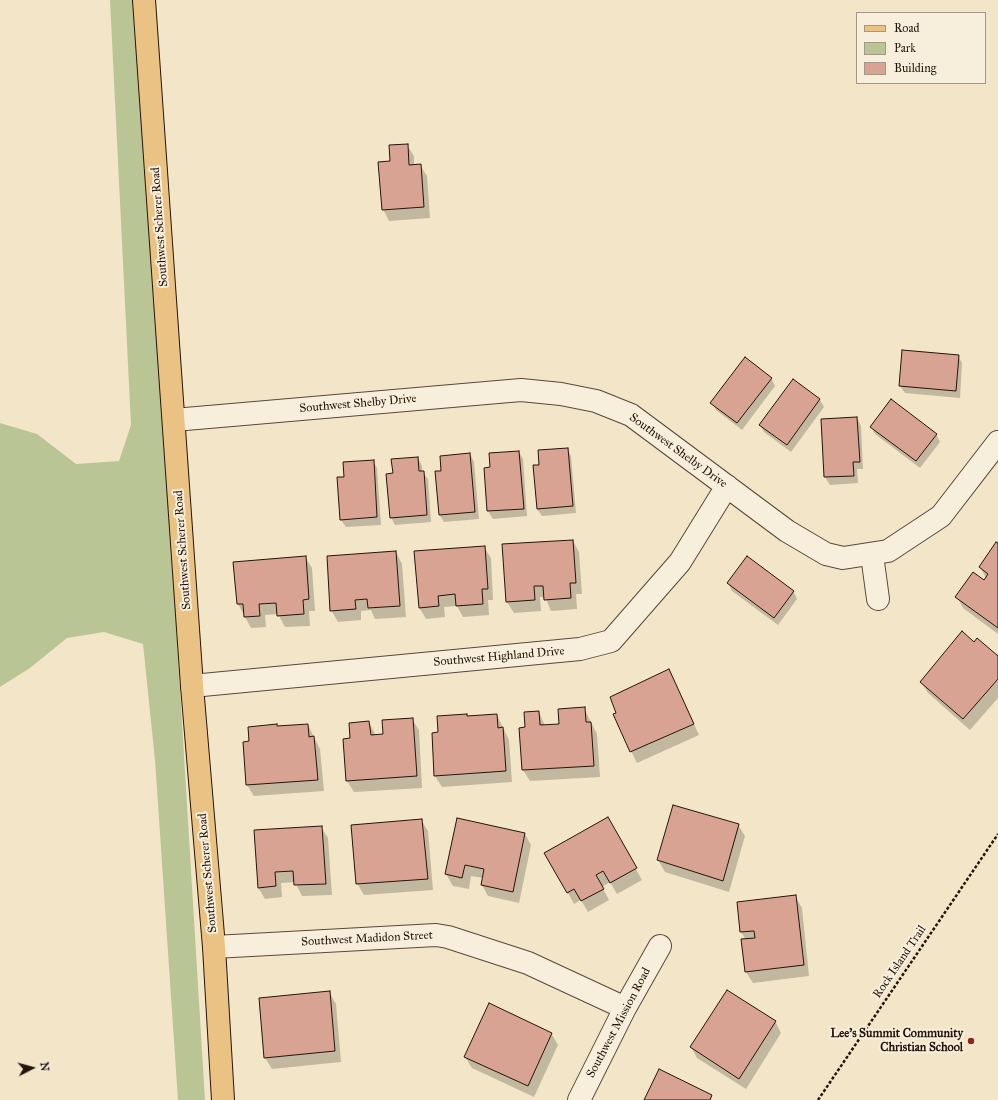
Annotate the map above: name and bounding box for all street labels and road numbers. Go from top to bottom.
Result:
street label: Southwest Scherer Road [149,167,171,287]
street label: Southwest Shelby Drive [299,392,417,416]
street label: Southwest Shelby Drive [626,411,730,491]
street label: Southwest Scherer Road [172,490,194,610]
street label: Southwest Highland Drive [433,644,565,670]
street label: Southwest Scherer Road [196,813,220,933]
street label: Rock Island Trail [870,923,930,1001]
street label: Southwest Madidon Street [301,928,433,950]
street label: Southwest Mission Road [584,965,654,1081]

